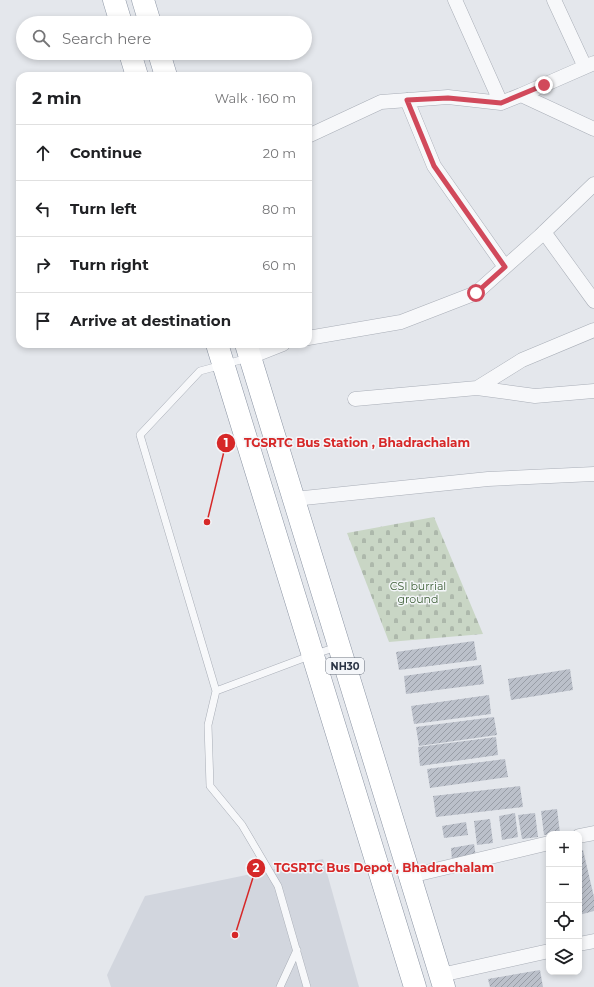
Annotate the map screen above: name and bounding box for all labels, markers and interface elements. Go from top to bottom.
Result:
search box [16,16,312,60]
icon: search [30,27,52,49]
text: Search here [62,29,151,48]
route end [535,76,553,94]
text: 2 min [32,88,82,108]
text: Walk · 160 m [215,90,296,106]
icon: ahead [32,142,54,164]
text: Continue [70,143,142,162]
text: 20 m [263,145,296,161]
icon: left [32,198,54,220]
text: Turn left [70,199,137,218]
text: 80 m [262,201,296,217]
icon: right [32,254,54,276]
text: Turn right [70,255,149,274]
text: 60 m [262,257,296,273]
route start [467,284,485,302]
icon: arrive [32,310,54,332]
text: Arrive at destination [70,311,231,330]
callout: TGSRTC Bus Station , Bhadrachalam [216,431,478,455]
text: 1 [224,435,228,450]
text: TGSRTC Bus Station , Bhadrachalam [244,435,470,450]
park label: CSI burrial ground [390,579,446,606]
road number: NH30 [326,658,364,674]
map controls [546,831,582,975]
button: + [546,831,582,867]
callout: TGSRTC Bus Depot , Bhadrachalam [246,856,502,880]
text: 2 [252,860,260,875]
text: TGSRTC Bus Depot , Bhadrachalam [274,860,494,875]
button: − [546,867,582,903]
button: locate [546,903,582,939]
button: layers [546,939,582,975]

